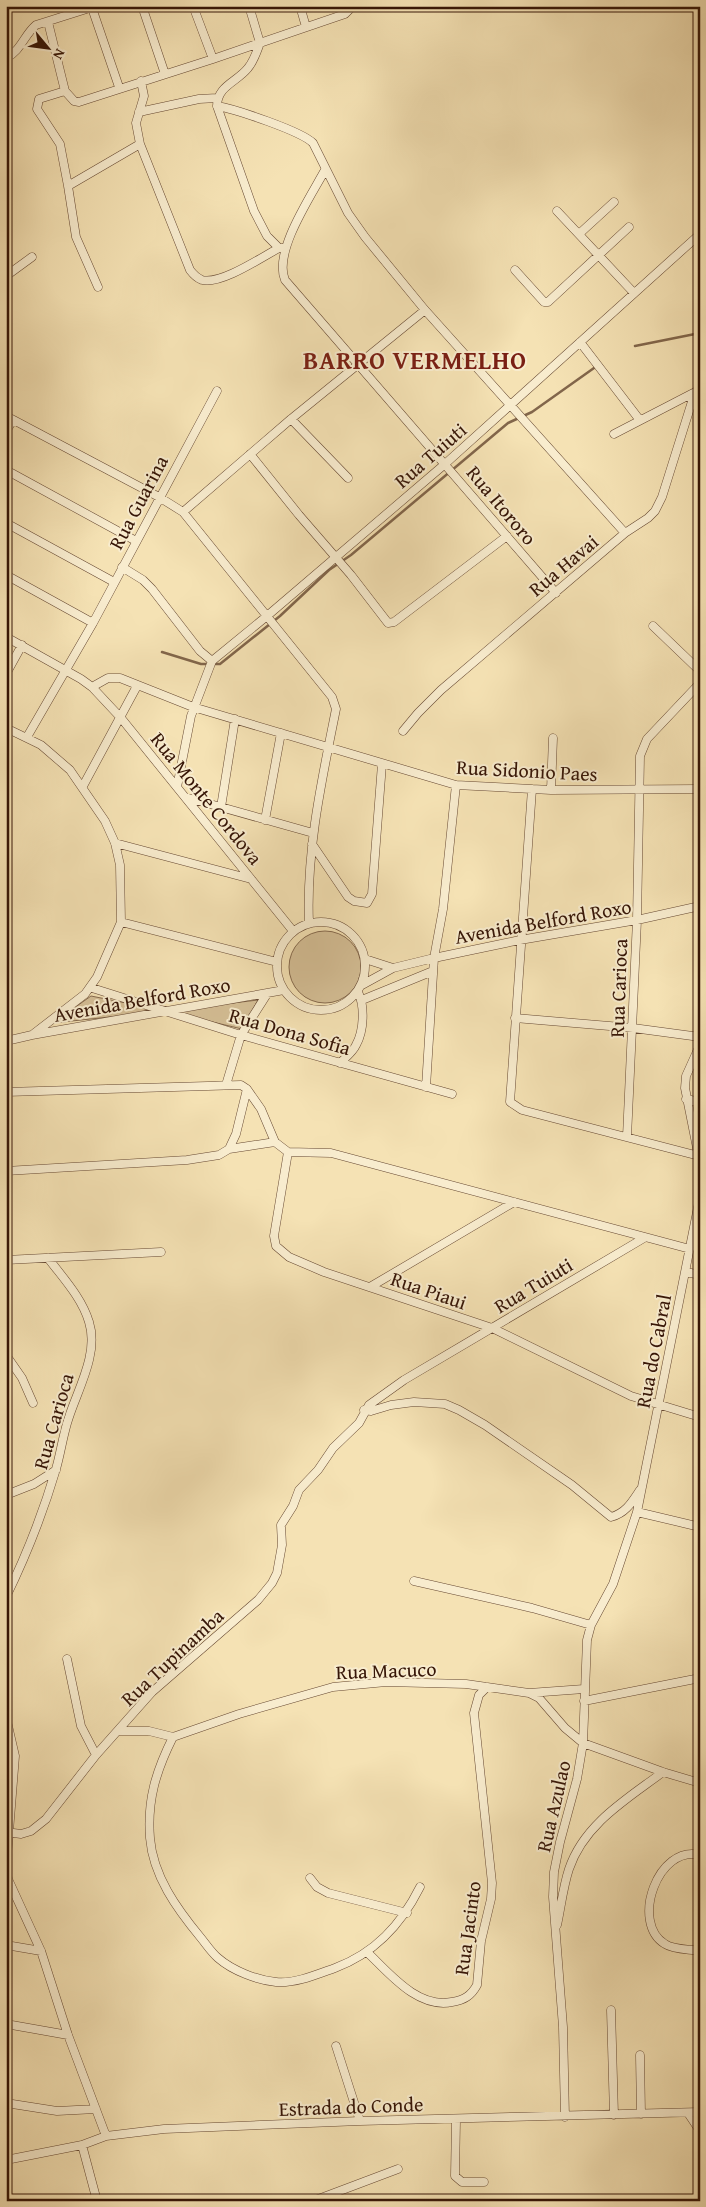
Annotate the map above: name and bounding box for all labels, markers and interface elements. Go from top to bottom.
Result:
north arrow [22,22,72,72]
text: N [48,45,70,64]
district label: BARRO VERMELHO [303,342,527,378]
street label: Rua Tuiuti [388,415,473,495]
street label: Rua Guarina [101,449,175,554]
street label: Rua Itororo [460,459,544,551]
street label: Rua Havai [522,527,604,603]
street label: Rua Monte Cordova [144,725,270,871]
street label: Rua Sidonio Paes [456,752,598,788]
street label: Avenida Belford Roxo [452,891,634,951]
street label: Rua Carioca [602,938,634,1038]
street label: Avenida Belford Roxo [51,969,233,1029]
street label: Rua Dona Sofia [226,1000,355,1062]
street label: Rua Tuiuti [488,1250,578,1320]
street label: Rua Piaui [387,1264,471,1317]
street label: Rua do Cabral [628,1291,678,1410]
street label: Rua Carioca [25,1369,81,1473]
street label: Rua Tupinamba [114,1601,230,1712]
street label: Rua Macuco [335,1654,437,1686]
street label: Rua Azulao [528,1757,578,1855]
street label: Rua Jacinto [446,1879,488,1977]
street label: Estrada do Conde [278,2089,424,2123]

